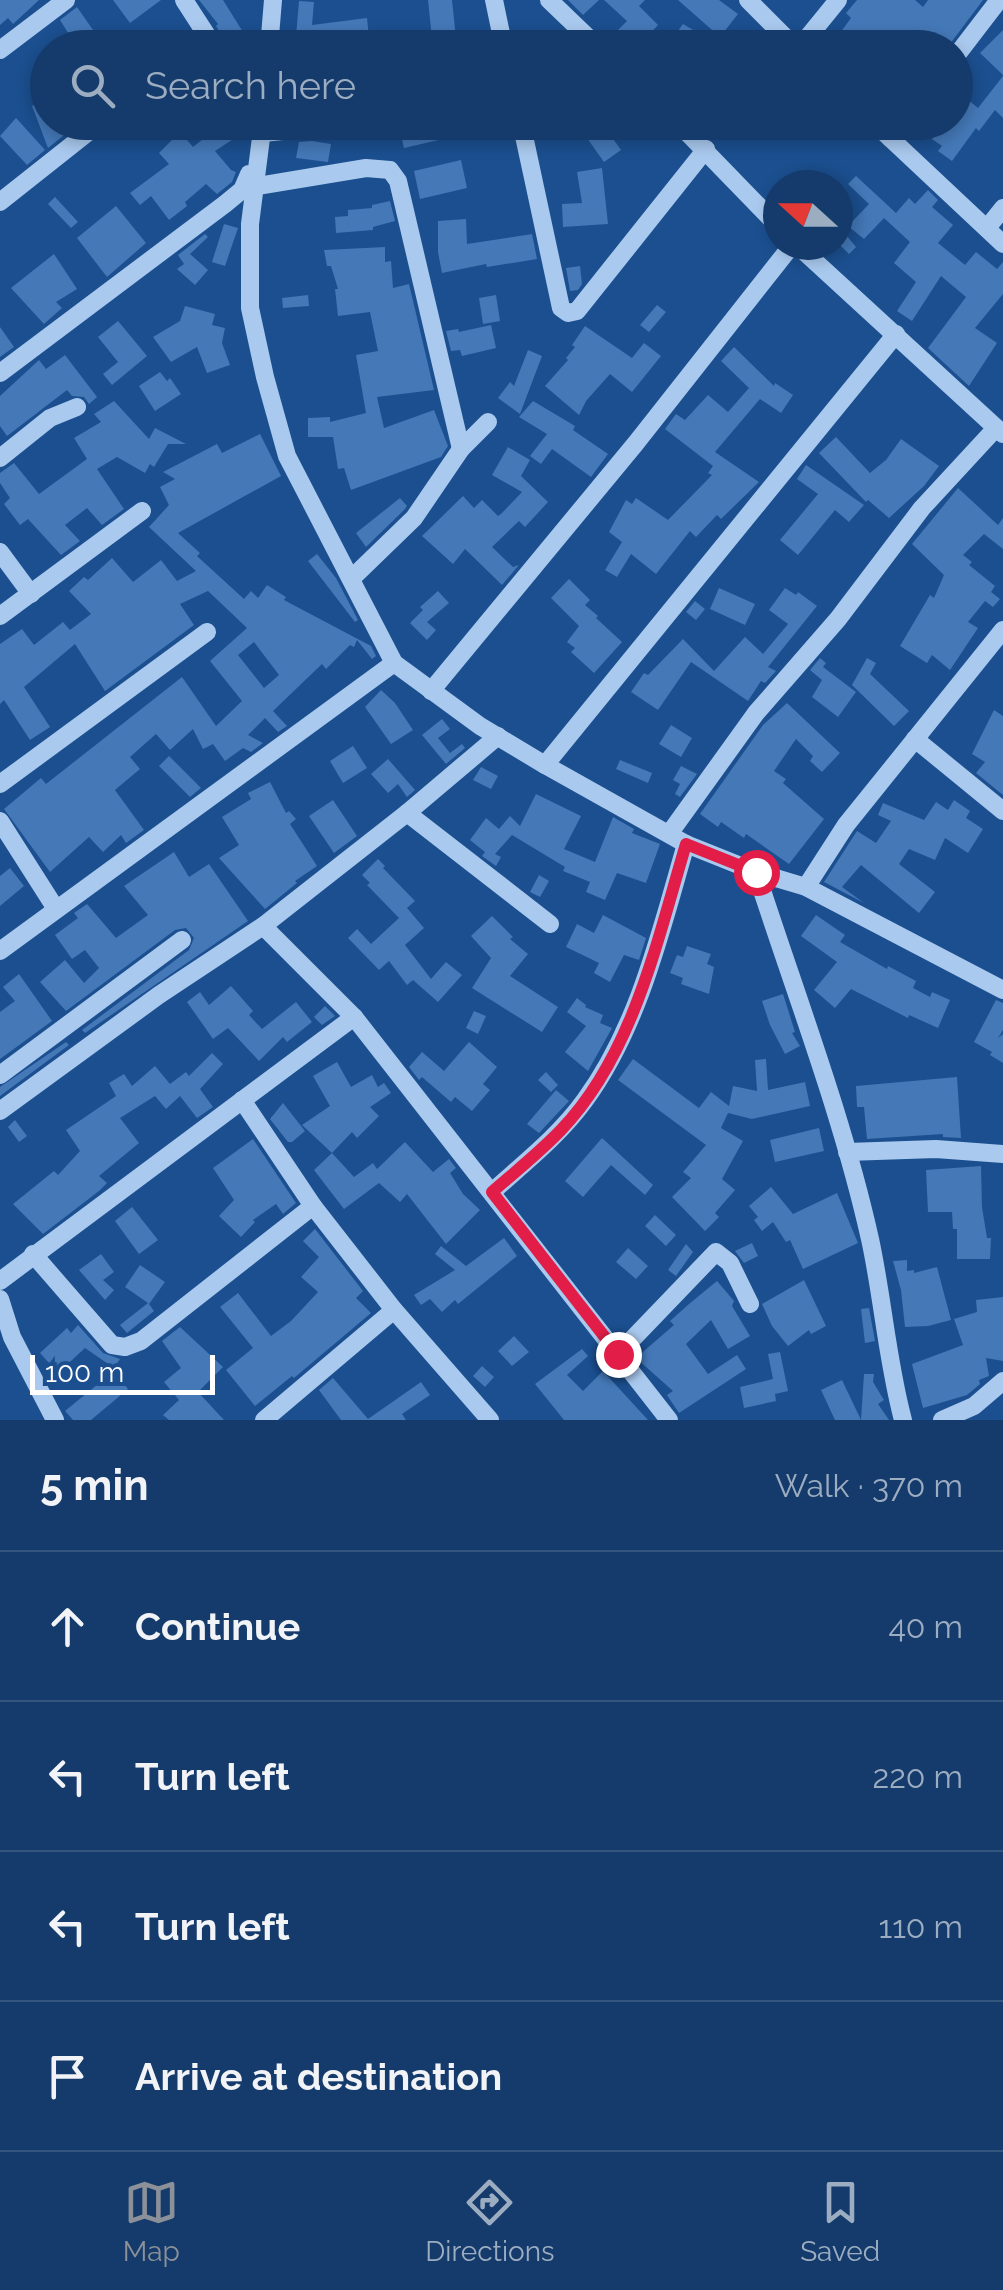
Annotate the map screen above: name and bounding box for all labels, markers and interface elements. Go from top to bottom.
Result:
search box [30,30,973,140]
icon: search [65,58,120,113]
text: Search here [145,63,356,108]
north arrow [763,170,853,260]
route start [734,850,780,896]
route end [596,1332,642,1378]
scale bar [30,1350,215,1394]
text: 100 m [45,1356,124,1389]
text: 5 min [40,1461,149,1510]
text: Walk · 370 m [775,1467,963,1504]
icon: ahead [40,1599,95,1654]
text: Continue [135,1604,300,1649]
text: 40 m [888,1608,963,1645]
icon: left [40,1749,95,1804]
text: Turn left [135,1754,290,1799]
text: 220 m [873,1758,963,1795]
icon: left [40,1899,95,1954]
text: Turn left [135,1904,290,1949]
text: 110 m [878,1908,963,1945]
icon: arrive [40,2049,95,2104]
text: Arrive at destination [135,2054,502,2099]
tab: Map [123,2175,180,2268]
tab: Directions [425,2175,555,2268]
tab: Saved [800,2175,880,2268]

